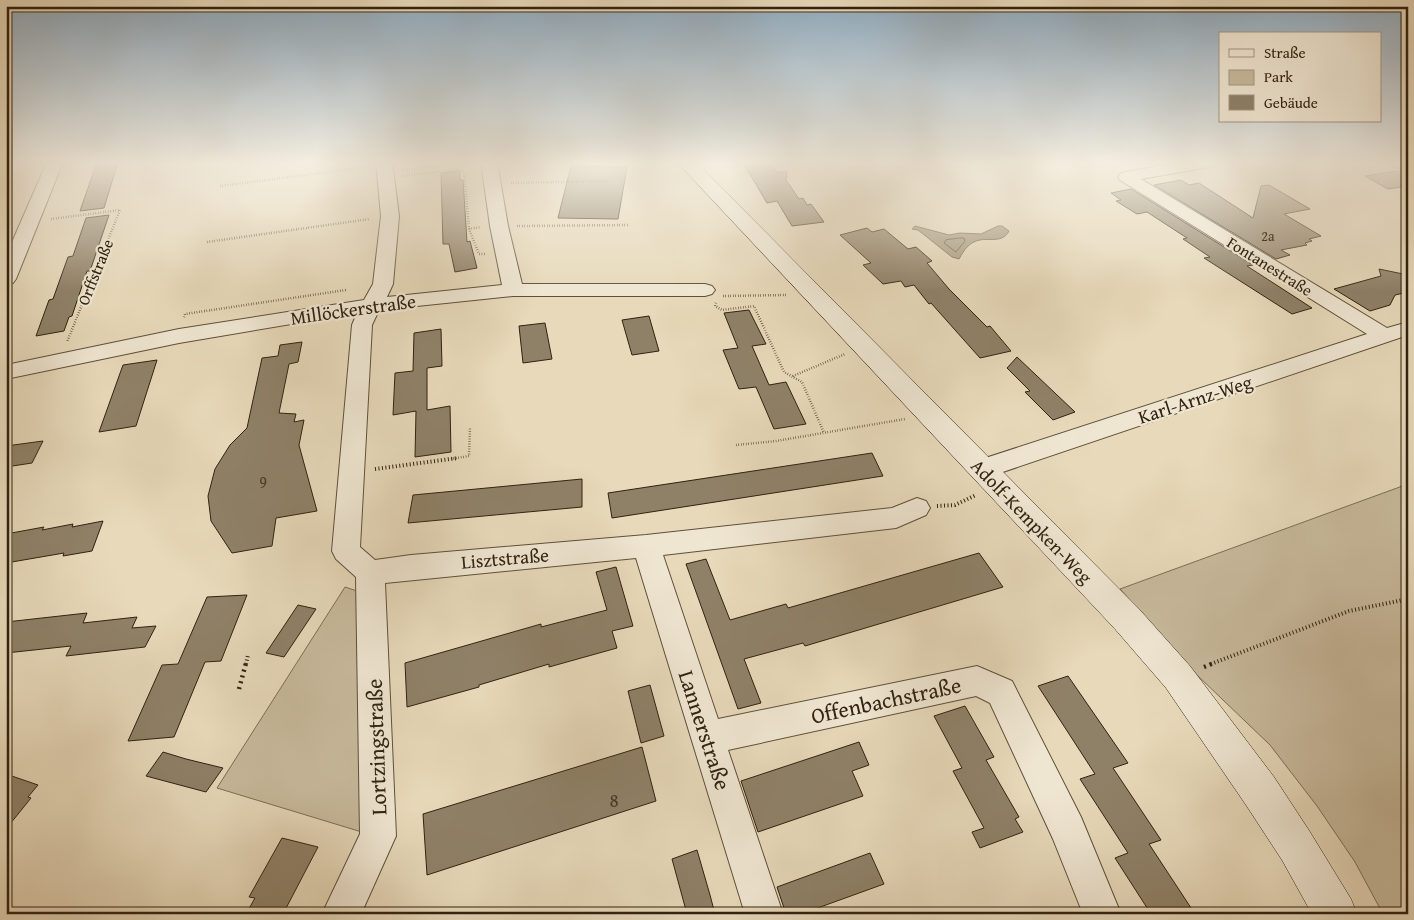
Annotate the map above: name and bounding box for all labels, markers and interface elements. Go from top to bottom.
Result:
legend [1219,32,1382,122]
text: Straße [1264,42,1306,63]
text: Park [1264,66,1293,87]
text: Gebäude [1264,92,1318,113]
house number: 2a [1261,226,1275,246]
street label: Fontanestraße [1223,230,1317,302]
street label: Orffstraße [71,235,119,309]
street label: Millöckerstraße [288,286,418,332]
street label: Karl-Arnz-Weg [1134,367,1256,431]
street label: Adolf-Kempken-Weg [965,452,1100,590]
house number: 9 [259,470,267,494]
street label: Lisztstraße [460,540,550,576]
street label: Lannerstraße [671,666,739,794]
street label: Offenbachstraße [808,668,964,732]
street label: Lortzingstraße [358,678,394,816]
house number: 8 [609,786,619,814]

